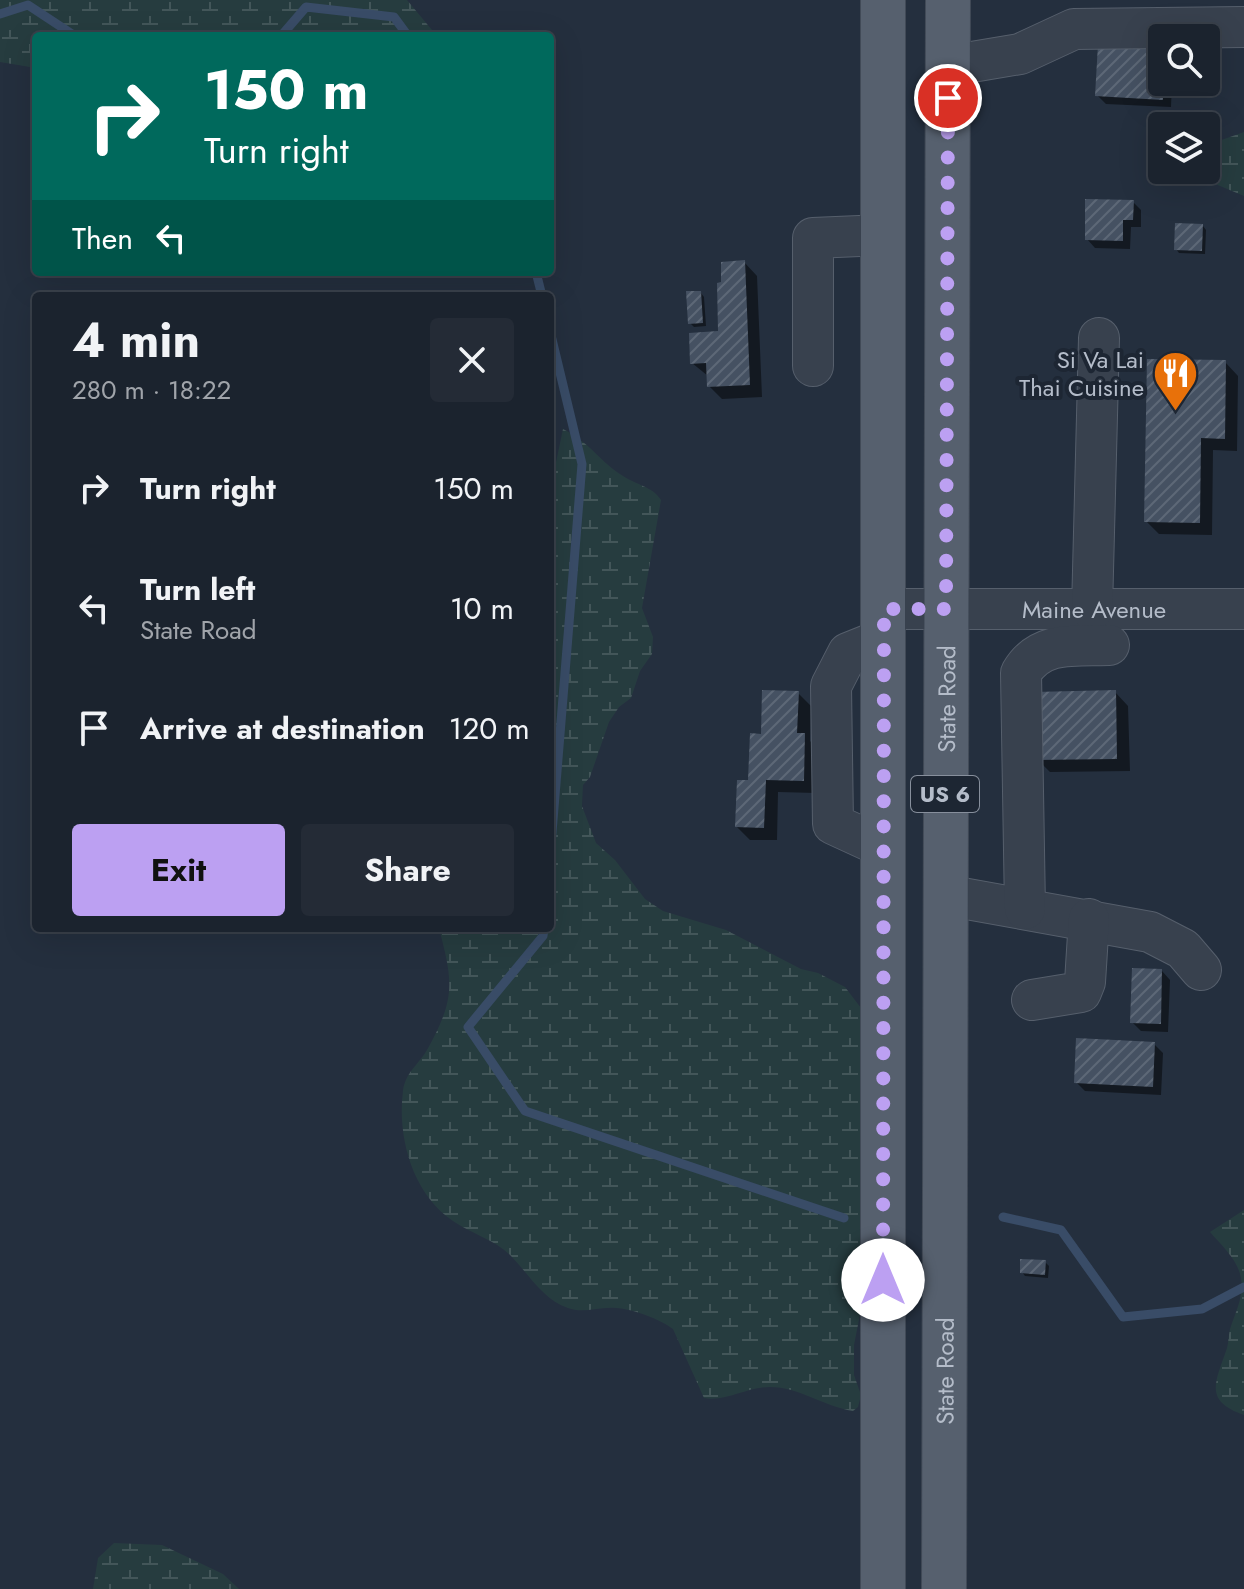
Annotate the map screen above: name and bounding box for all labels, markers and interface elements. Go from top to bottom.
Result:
map controls [1148,24,1220,184]
button: search [1148,24,1220,96]
text: 150 m [204,49,368,130]
icon: right [72,64,176,168]
pin [914,64,982,132]
icon: arrive [926,76,970,120]
button: layers [1148,112,1220,184]
text: Turn right [204,124,349,176]
icon: left [149,216,193,260]
text: Then [72,217,133,260]
text: 4 min [72,306,200,375]
button: close [430,318,514,402]
place label: Si Va Lai Thai Cuisine [1019,342,1144,405]
restaurant icon: Si Va Lai Thai Cuisine [1151,349,1199,412]
text: 280 m · 18:22 [72,371,231,409]
icon: right [72,466,116,510]
text: Turn right [140,467,276,510]
text: 150 m [433,467,514,510]
text: Turn left [140,568,255,611]
icon: left [72,586,116,630]
text: 10 m [450,587,514,630]
street label: Maine Avenue [1022,592,1166,627]
text: State Road [140,611,257,649]
street label: State Road [929,645,964,753]
icon: arrive [72,706,116,750]
text: Arrive at destination [140,707,425,750]
text: 120 m [449,707,530,750]
road number: US 6 [911,776,979,812]
button: Exit [72,824,285,916]
button: Share [301,824,514,916]
position arrow [841,1238,925,1322]
street label: State Road [927,1317,962,1425]

